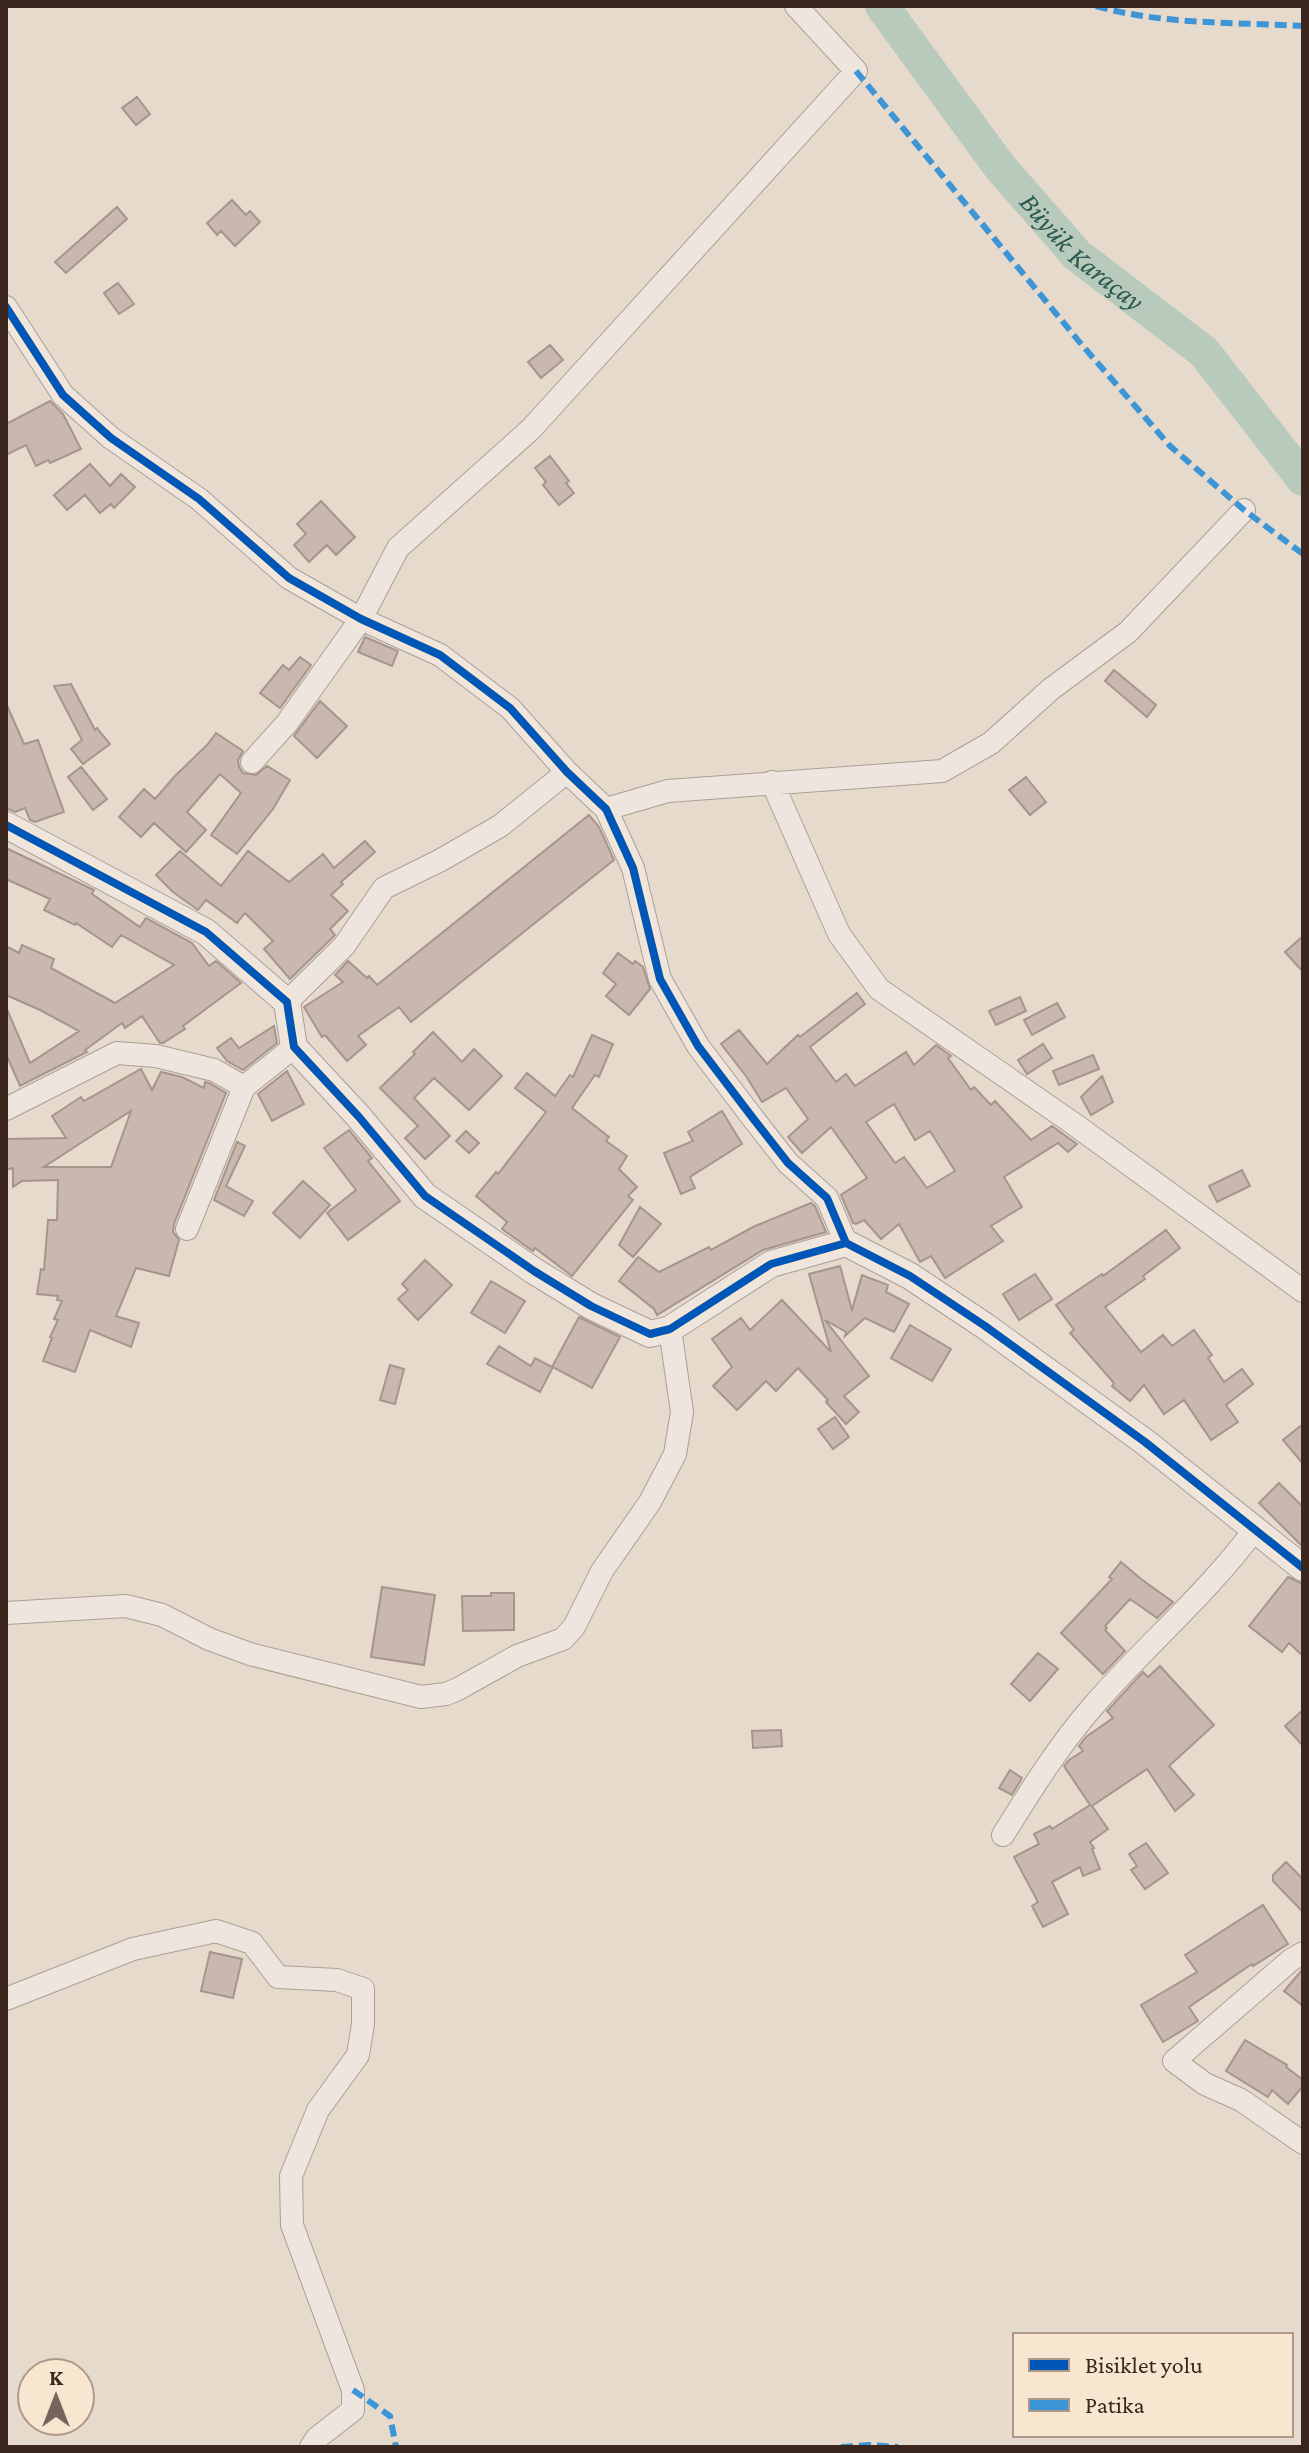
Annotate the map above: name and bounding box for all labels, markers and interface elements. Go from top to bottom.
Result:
water label: Büyük Karaçay [1014,186,1151,316]
legend [1013,2333,1293,2437]
text: Bisiklet yolu [1085,2351,1203,2378]
north arrow [16,2357,96,2437]
text: K [49,2365,64,2390]
text: Patika [1085,2391,1144,2418]

